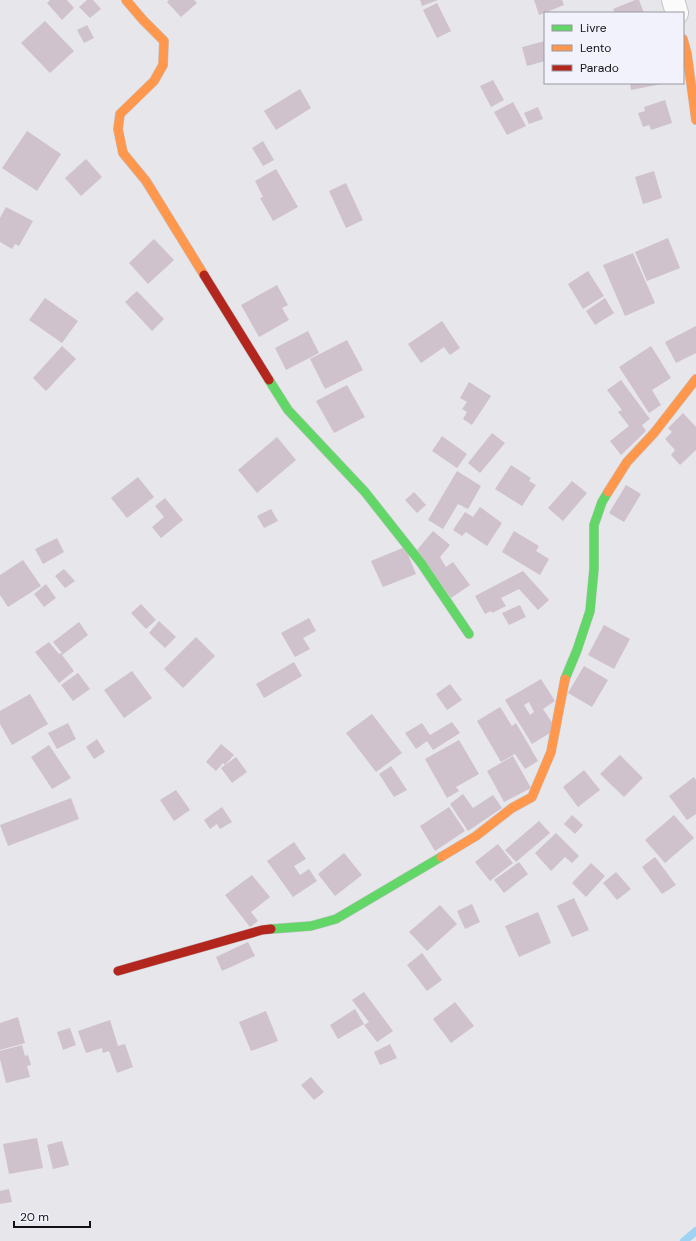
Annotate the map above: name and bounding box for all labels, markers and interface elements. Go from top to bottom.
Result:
legend [544,12,684,84]
text: Livre [580,20,607,36]
text: Lento [580,40,611,56]
text: Parado [580,60,619,76]
scale bar [14,1203,90,1229]
text: 20 m [20,1209,49,1225]

